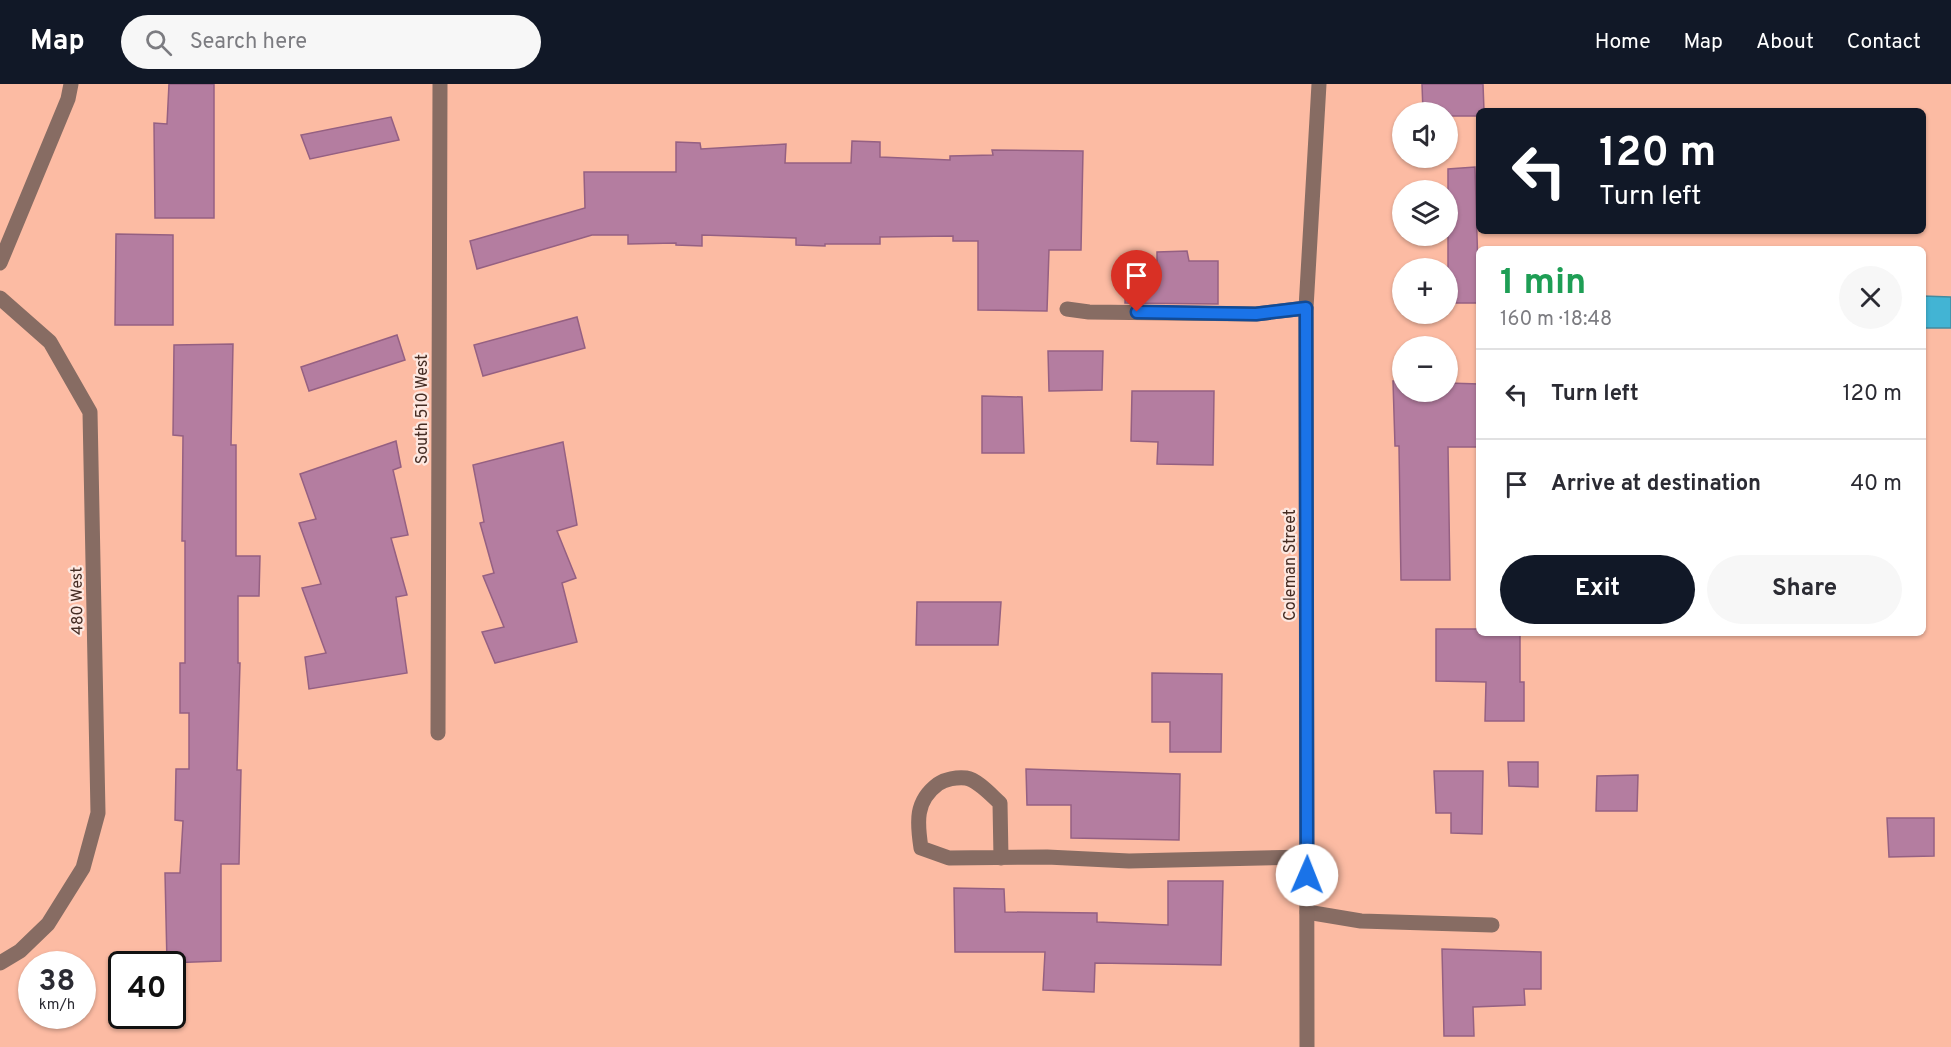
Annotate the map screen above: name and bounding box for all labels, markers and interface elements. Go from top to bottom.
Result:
search box [121,15,541,69]
text: Map [30,24,85,60]
icon: search [142,26,175,59]
text: Search here [190,29,307,56]
text: Home [1595,29,1651,56]
text: Map [1684,29,1723,56]
text: About [1756,29,1814,56]
text: Contact [1847,29,1921,56]
map controls [1392,102,1458,402]
button: sound [1392,102,1458,168]
text: 120 m [1599,128,1716,181]
icon: left [1500,132,1578,210]
button: layers [1392,180,1458,246]
text: Turn left [1599,180,1701,214]
pin [1111,250,1162,312]
button: + [1392,258,1458,324]
icon: arrive [1120,259,1153,292]
text: 1 min [1500,261,1586,307]
button: close [1839,266,1902,329]
text: 160 m · 18:48 [1500,307,1612,333]
button: − [1392,336,1458,402]
street label: South 510 West [413,354,433,464]
icon: left [1500,378,1533,411]
text: Turn left [1551,381,1639,408]
text: 120 m [1842,381,1902,408]
icon: arrive [1500,468,1533,501]
text: Arrive at destination [1551,471,1761,498]
text: 40 m [1850,471,1902,498]
street label: Coleman Street [1281,509,1301,621]
button: Exit [1500,555,1695,624]
button: Share [1707,555,1902,624]
street label: 480 West [67,567,89,635]
position arrow [1275,843,1339,907]
speed limit sign: 40 [108,951,186,1029]
text: 38 [39,964,75,1001]
text: km/h [39,996,75,1015]

